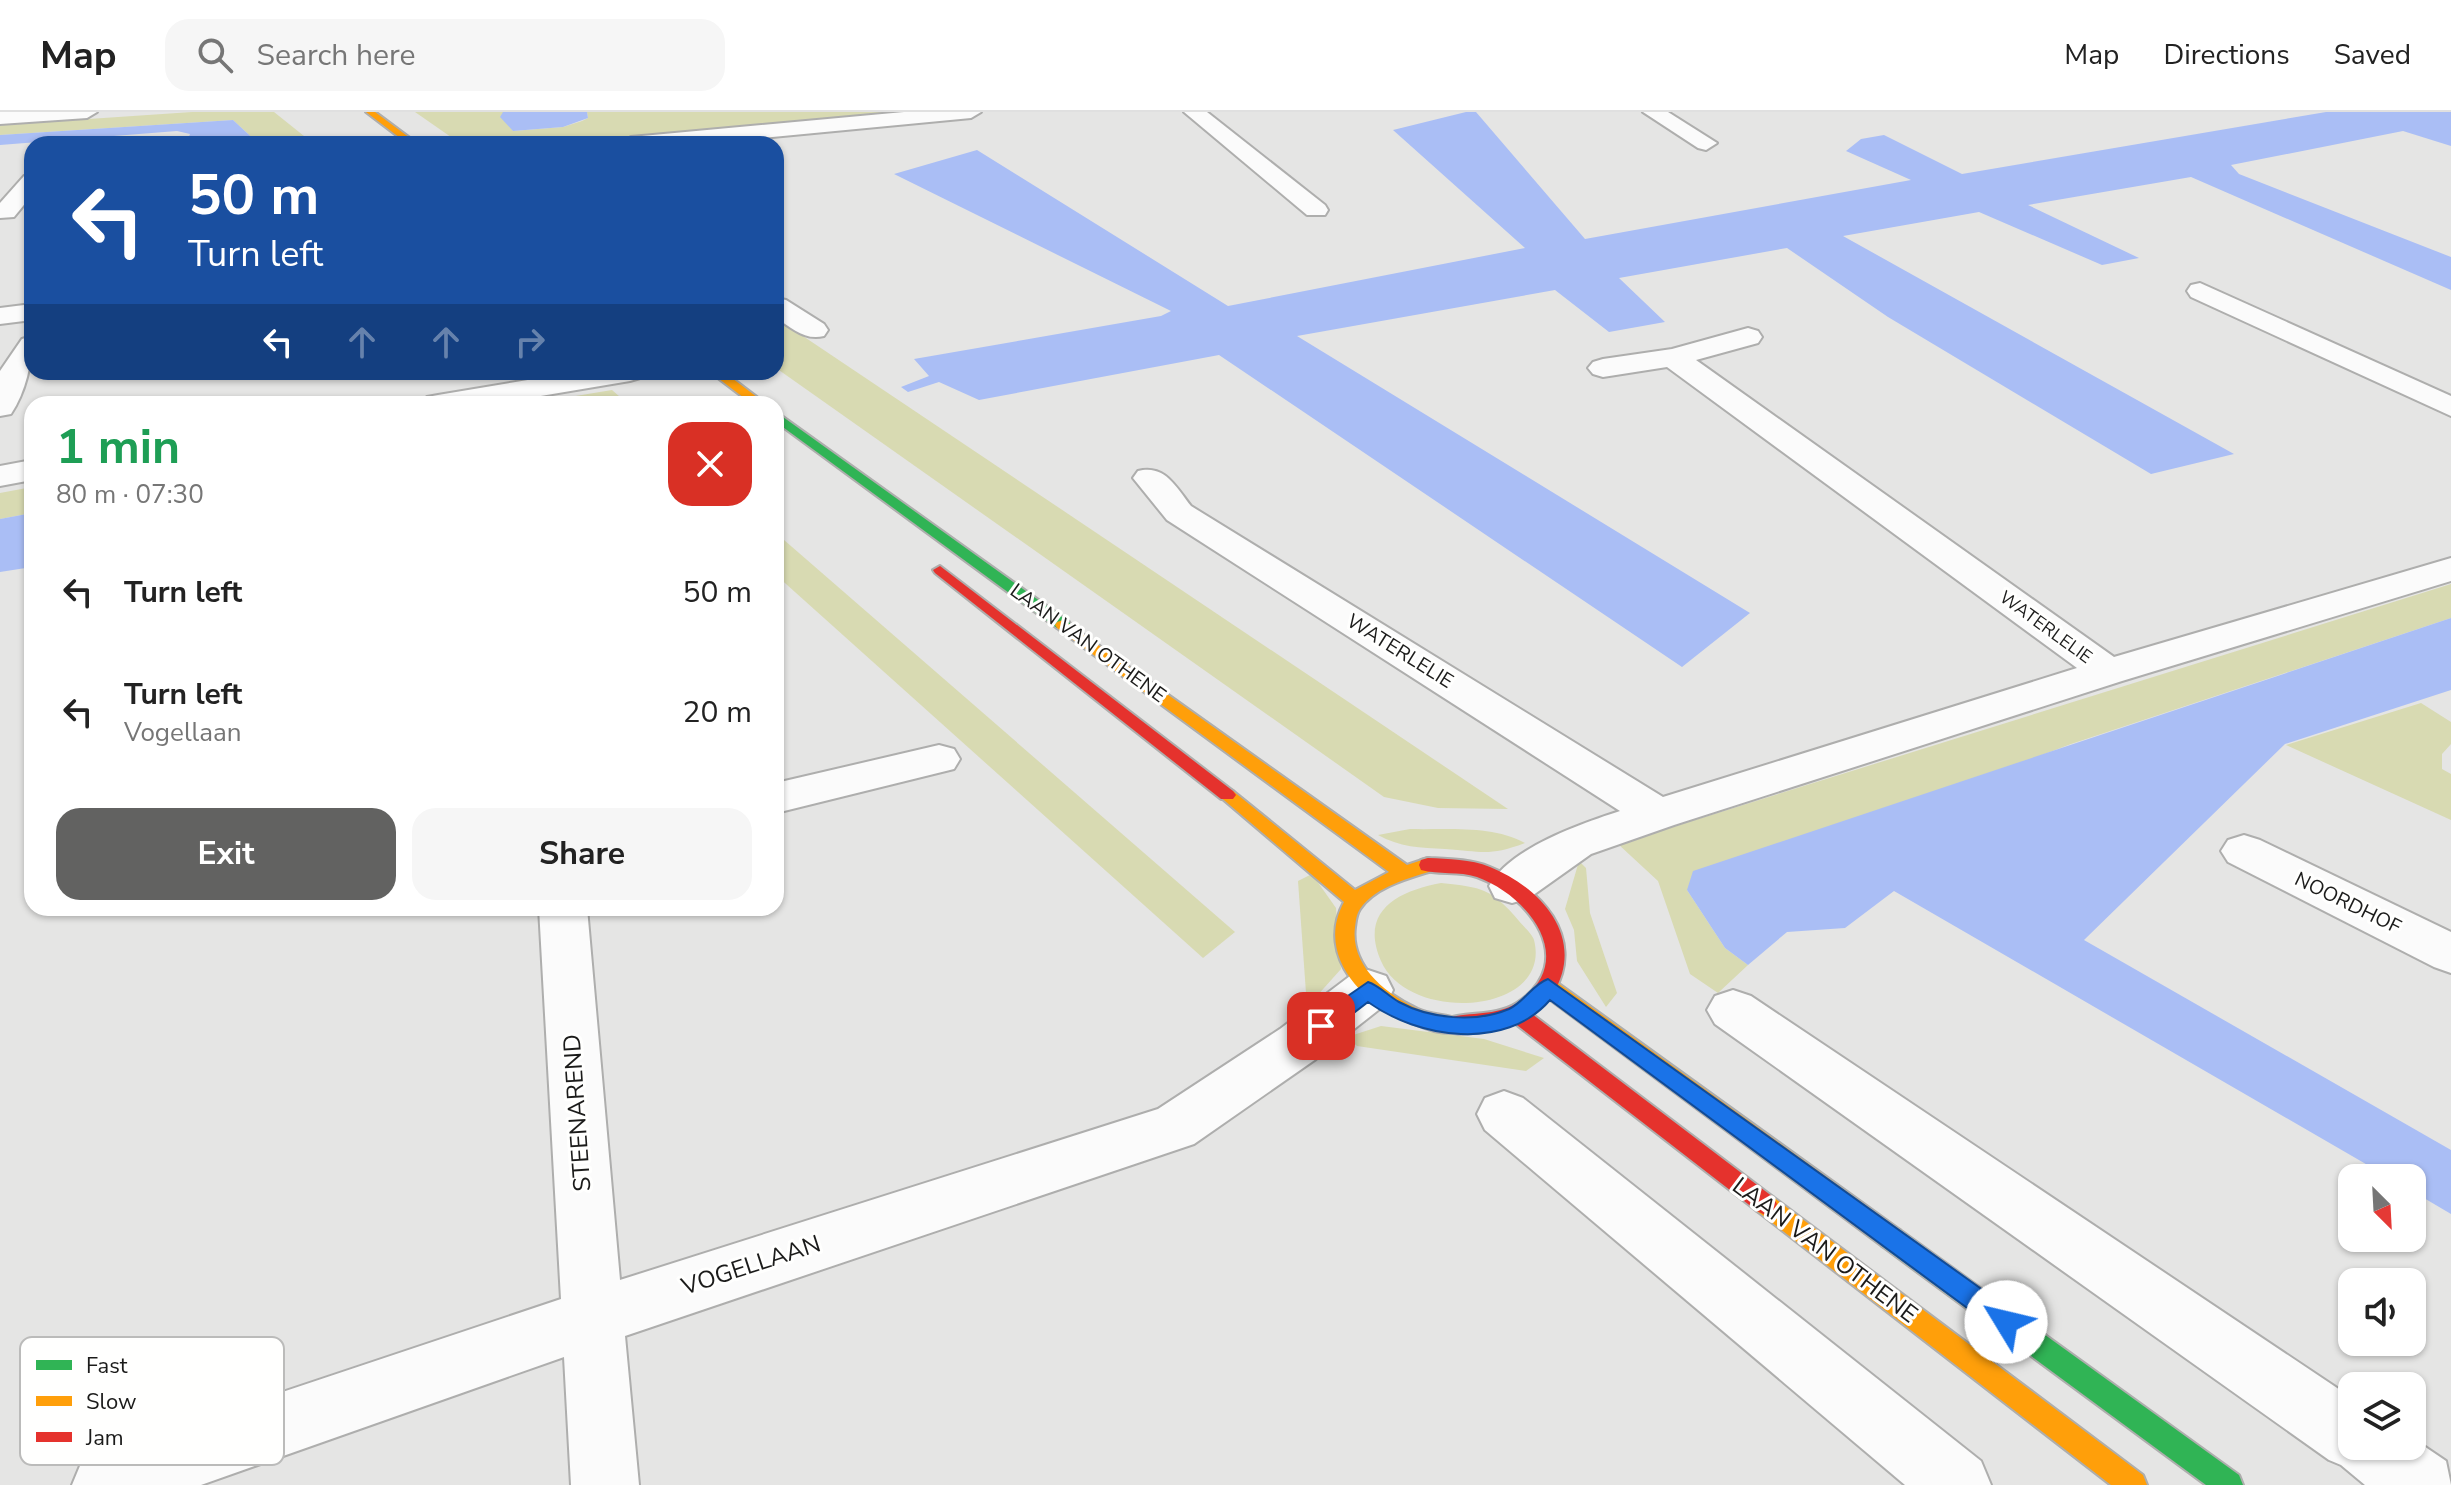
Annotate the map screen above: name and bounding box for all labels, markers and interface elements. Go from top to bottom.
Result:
search box [165,19,725,91]
text: Map [40,30,117,81]
icon: search [193,33,237,77]
text: Search here [257,35,416,76]
text: Map [2064,36,2119,74]
text: Directions [2163,36,2290,74]
text: Saved [2334,36,2411,74]
text: 50 m [188,157,319,234]
icon: left [56,168,160,272]
text: Turn left [188,230,323,279]
icon: left [256,320,300,364]
icon: ahead [340,320,384,364]
icon: ahead [424,320,468,364]
icon: right [508,320,552,364]
text: 1 min [56,414,180,480]
button: close [668,422,752,506]
text: 80 m · 07:30 [56,477,204,512]
icon: left [56,570,100,614]
text: Turn left [124,572,242,613]
text: 50 m [683,572,752,613]
street label: LAAN VAN OTHENE [1005,577,1171,709]
street label: WATERLELIE [1995,585,2097,669]
street label: WATERLELIE [1341,607,1459,695]
text: Turn left [124,674,242,715]
icon: left [56,690,100,734]
text: 20 m [683,692,752,733]
text: Vogellaan [124,715,242,750]
button: Exit [56,808,396,900]
button: Share [412,808,752,900]
street label: NOORDHOF [2290,866,2406,940]
pin [1287,992,1355,1060]
icon: arrive [1299,1004,1343,1048]
street label: STEENAREND [556,1033,598,1193]
north arrow [2338,1164,2426,1252]
map controls [2338,1164,2426,1460]
street label: LAAN VAN OTHENE [1726,1170,1924,1330]
street label: VOGELLAAN [676,1227,825,1303]
button: sound [2338,1268,2426,1356]
position arrow [1964,1280,2048,1364]
legend [20,1337,284,1465]
text: Fast [86,1351,128,1381]
button: layers [2338,1372,2426,1460]
text: Slow [86,1387,137,1417]
text: Jam [85,1423,124,1453]

